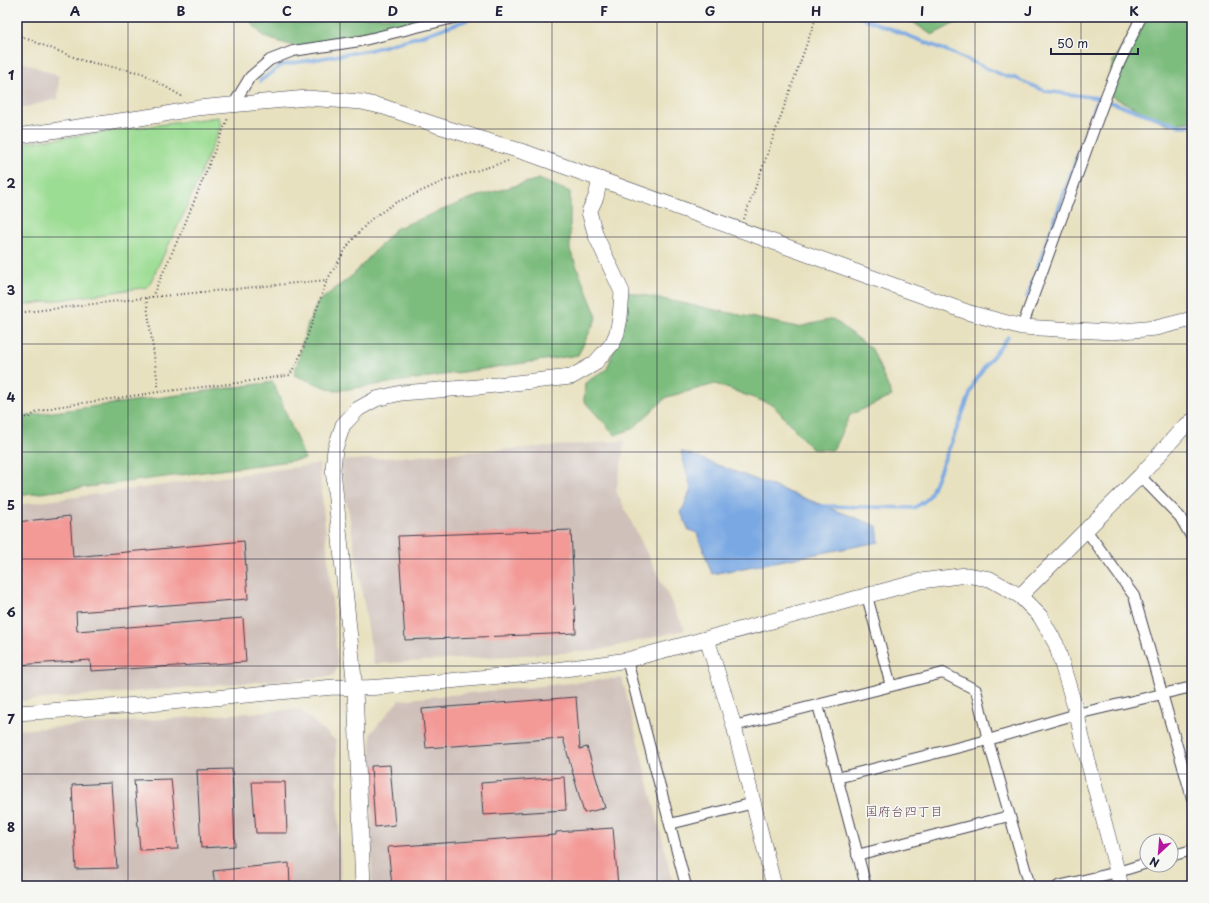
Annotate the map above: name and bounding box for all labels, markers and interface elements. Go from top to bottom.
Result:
text: A [70,1,80,20]
text: B [177,1,186,20]
text: C [282,1,292,20]
text: D [388,1,398,20]
text: E [495,1,503,20]
text: F [600,1,608,20]
text: G [705,1,715,20]
text: H [811,1,821,20]
text: I [920,1,924,20]
text: J [1024,1,1032,20]
text: K [1129,1,1139,20]
scale bar [1051,30,1138,56]
text: 50 m [1057,34,1088,52]
text: 1 [8,65,14,84]
text: 2 [6,173,16,192]
text: 3 [7,280,16,299]
text: 4 [7,387,16,406]
text: 5 [7,495,15,514]
text: 6 [6,602,16,621]
text: 7 [7,709,15,728]
district label: 国府台四丁目 [865,801,943,820]
text: 8 [7,817,15,836]
north arrow [1139,833,1179,873]
text: N [1146,853,1162,872]

